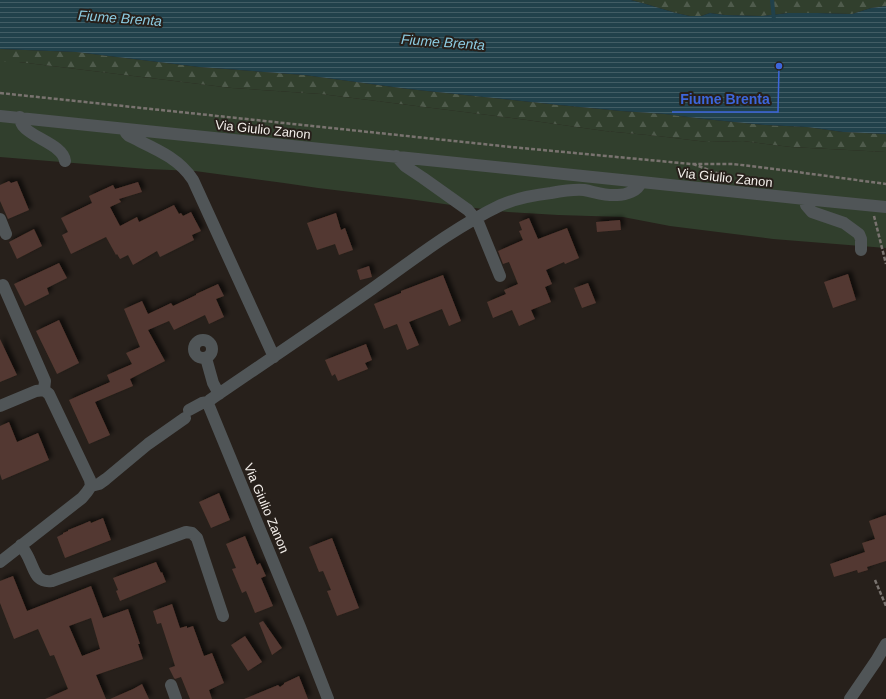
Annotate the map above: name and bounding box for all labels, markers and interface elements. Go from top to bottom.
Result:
water label: Fiume Brenta [78,7,163,29]
water label: Fiume Brenta [401,31,486,53]
callout: Fiume Brenta [672,86,778,112]
text: Fiume Brenta [680,91,770,107]
street label: Via Giulio Zanon [214,117,311,142]
street label: Via Giulio Zanon [676,165,773,190]
street label: Via Giulio Zanon [241,461,292,555]

